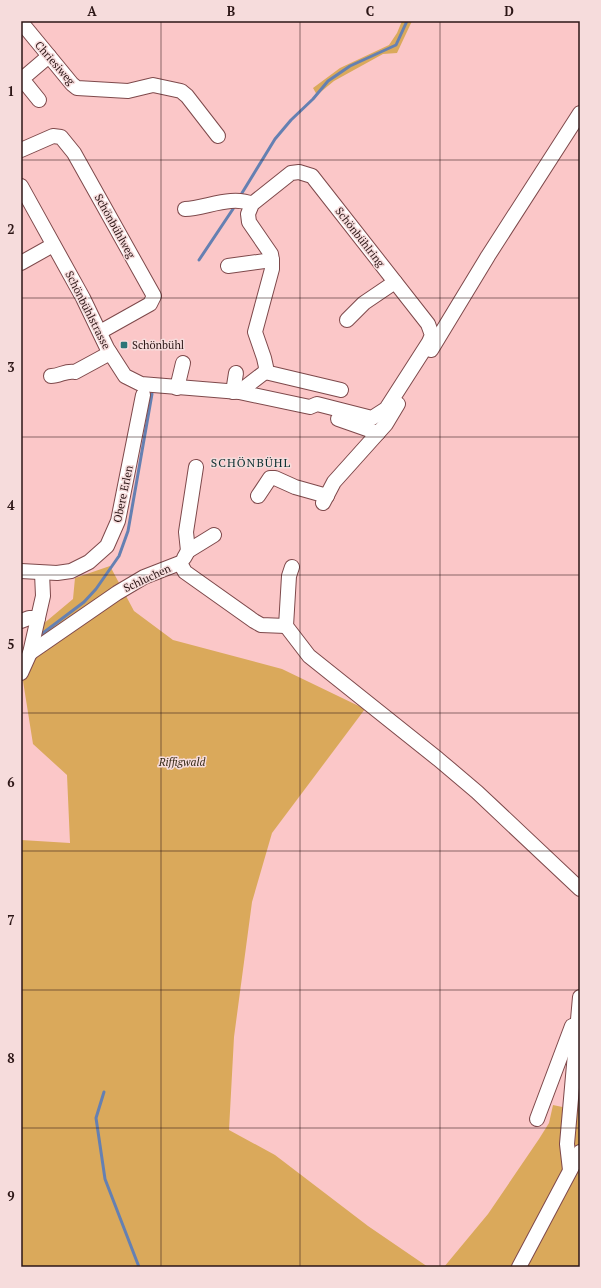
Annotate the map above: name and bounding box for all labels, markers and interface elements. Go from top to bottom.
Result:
text: A [87,2,97,20]
text: B [227,2,235,20]
text: C [366,2,374,20]
text: D [504,2,514,20]
street label: Chriesiweg [32,38,78,88]
text: 1 [7,82,15,100]
street label: Schönbühlweg [92,191,139,261]
street label: Schönbühlring [332,204,388,270]
text: 2 [7,220,15,238]
street label: Schönbühlstrasse [62,269,114,352]
place label: Schönbühl [132,338,184,352]
marker: Schönbühl [119,340,129,350]
text: 3 [7,358,15,376]
district label: SCHÖNBÜHL [211,455,291,470]
street label: Obere Erlen [110,464,136,524]
text: 4 [7,496,15,514]
street label: Schluchen [121,561,173,595]
text: 5 [7,635,15,653]
park label: Riffigwald [158,755,205,769]
text: 6 [7,773,15,791]
text: 7 [7,911,15,929]
text: 8 [7,1049,15,1067]
text: 9 [7,1187,15,1205]

